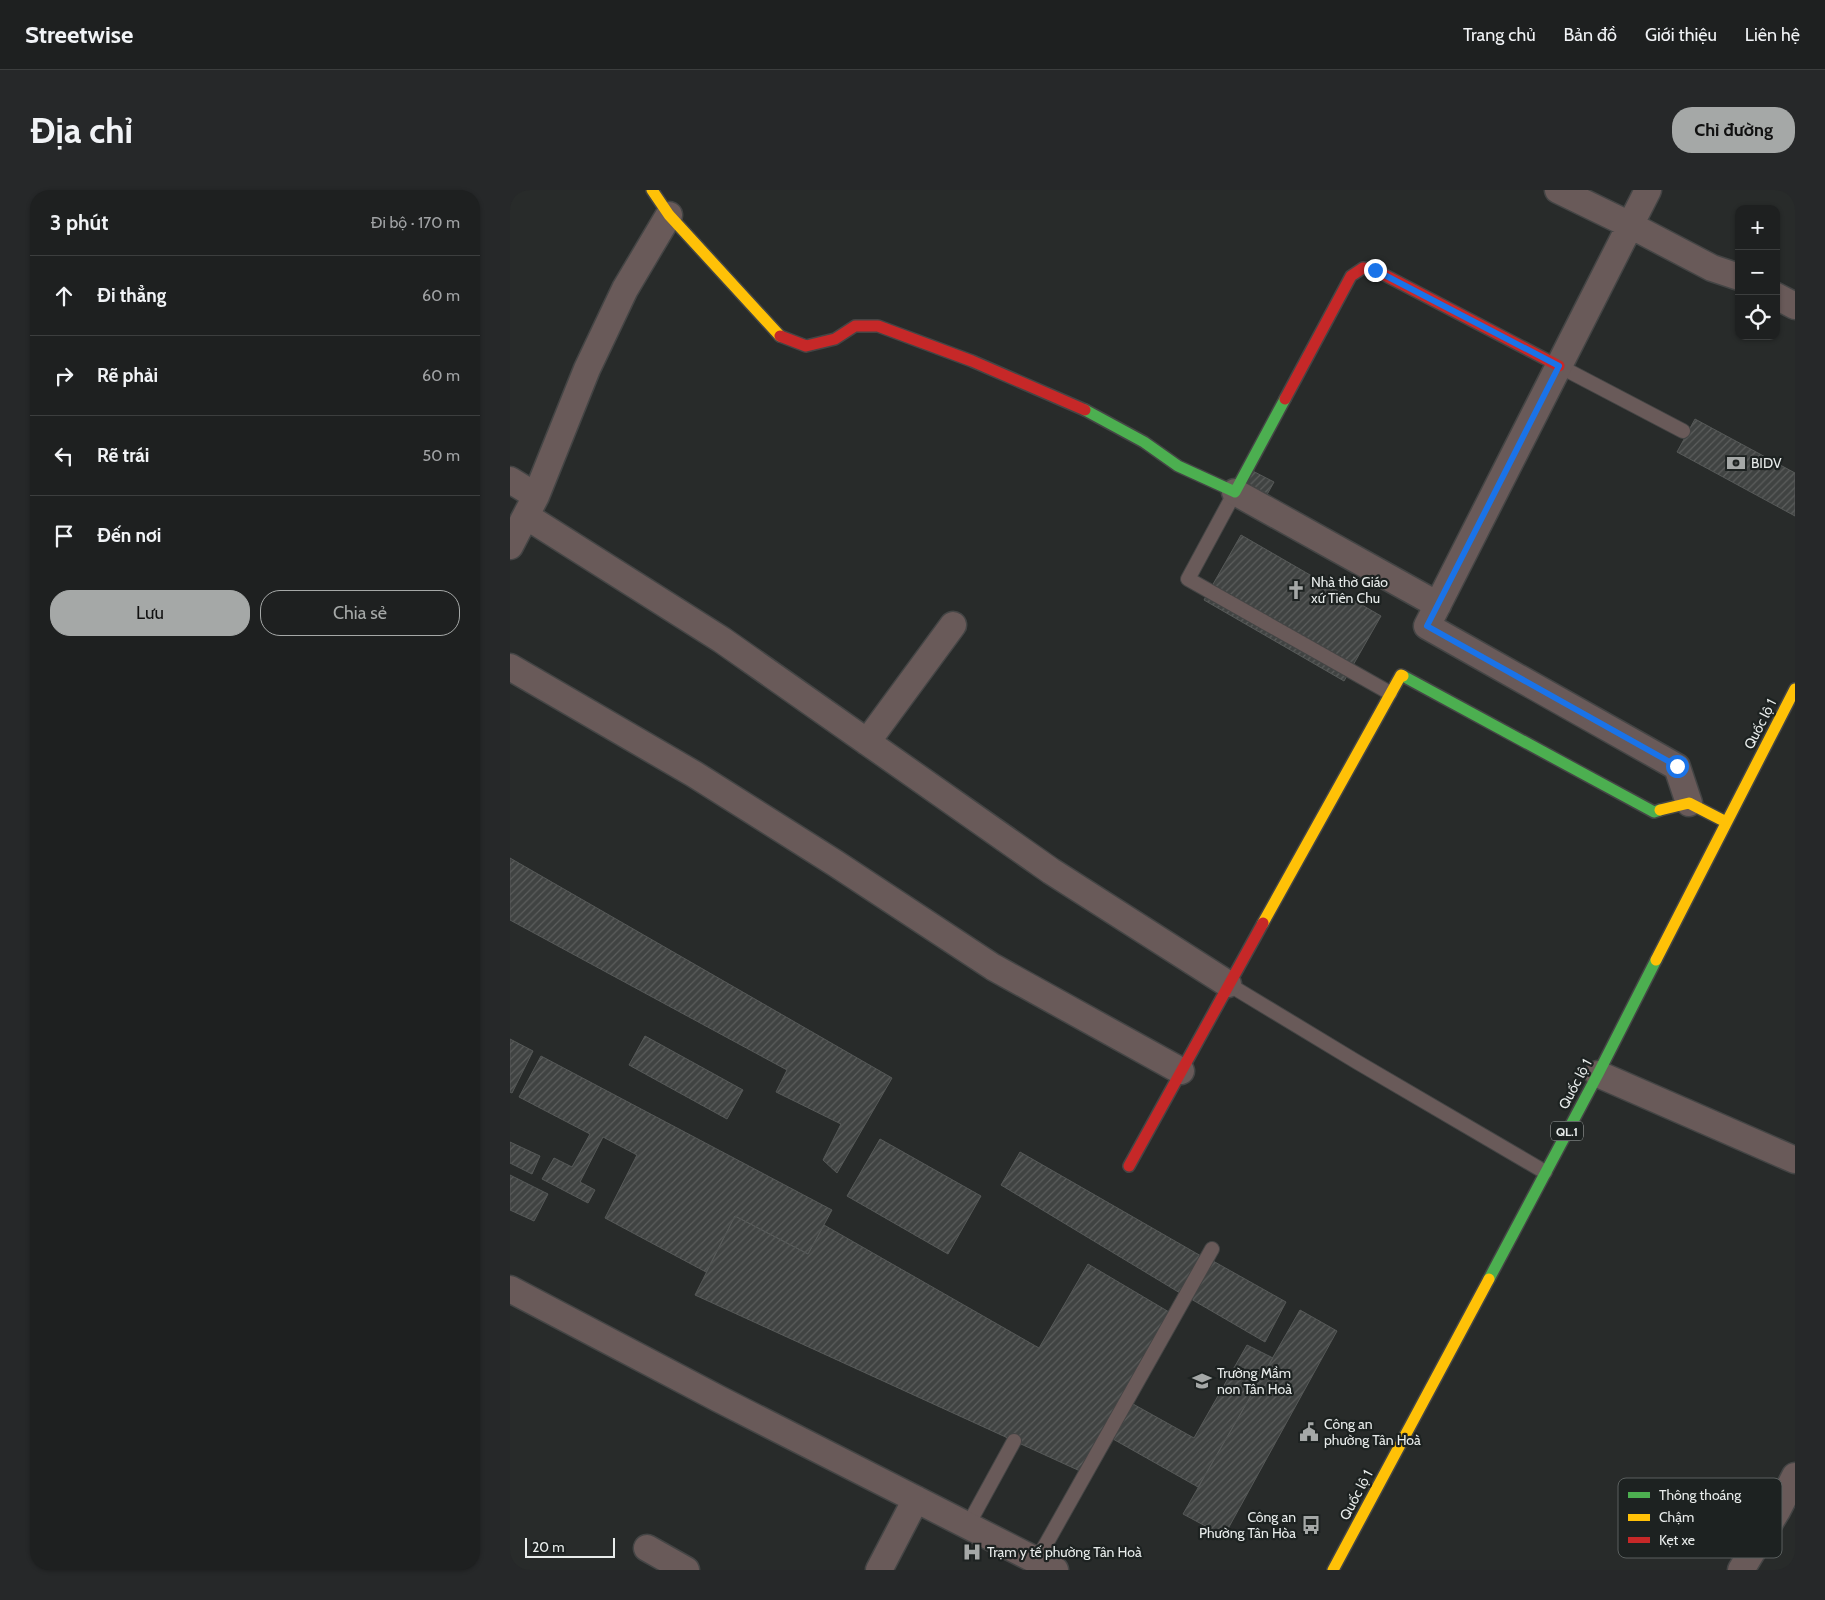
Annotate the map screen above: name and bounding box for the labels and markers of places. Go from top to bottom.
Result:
bank icon: BIDV [1725,452,1747,474]
place label: BIDV [1751,454,1782,472]
place label: Nhà thờ Giáo xứ Tiên Chu [1311,573,1388,607]
church icon: Nhà thờ Giáo xứ Tiên Chu [1285,579,1307,601]
place label: Trường Mầm non Tân Hoà [1217,1364,1292,1398]
school or university icon: Trường Mầm non Tân Hoà [1191,1370,1213,1392]
place label: Công an phường Tân Hoà [1324,1415,1421,1449]
public building icon: Công an phường Tân Hoà [1298,1421,1320,1443]
place label: Công an Phường Tân Hòa [1199,1508,1296,1542]
bus stop icon: Công an Phường Tân Hòa [1300,1514,1322,1536]
hospital icon: Trạm y tế phường Tân Hoà [961,1541,983,1563]
place label: Trạm y tế phường Tân Hoà [987,1543,1142,1561]

